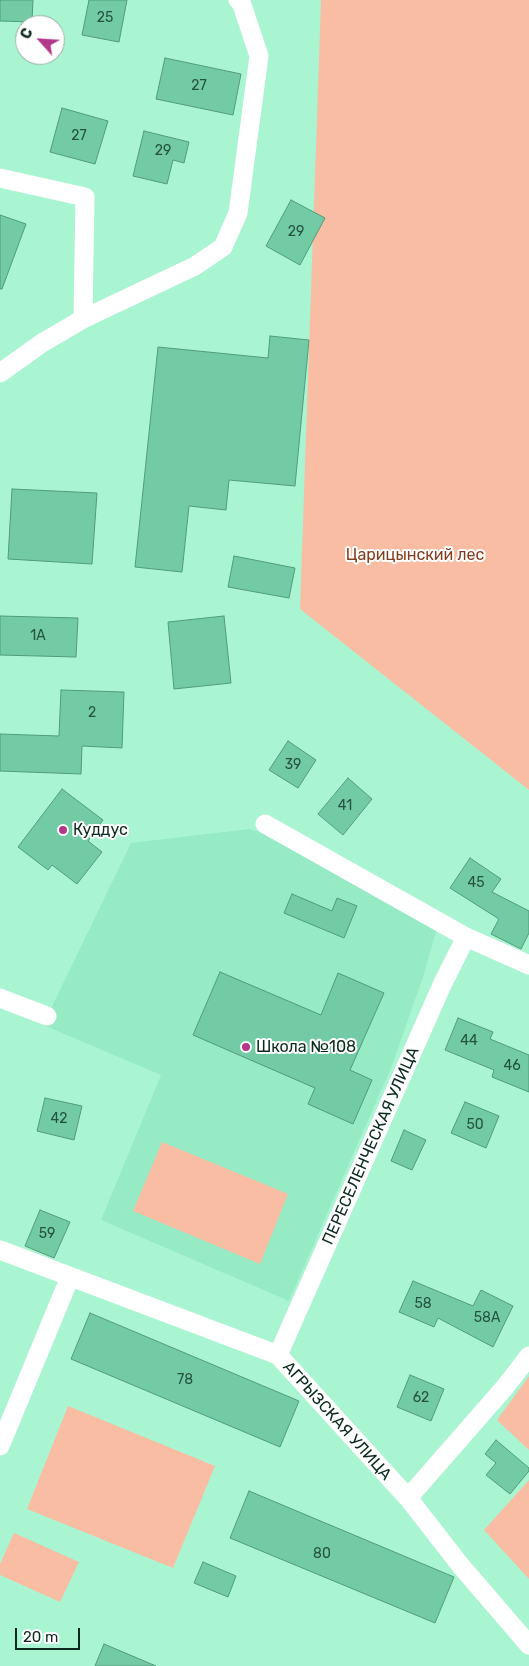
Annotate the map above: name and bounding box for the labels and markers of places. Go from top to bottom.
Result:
place label: Куддус [73,820,128,840]
marker: Куддус [57,824,69,836]
place label: Школа №108 [256,1037,356,1057]
marker: Школа №108 [240,1041,252,1053]

